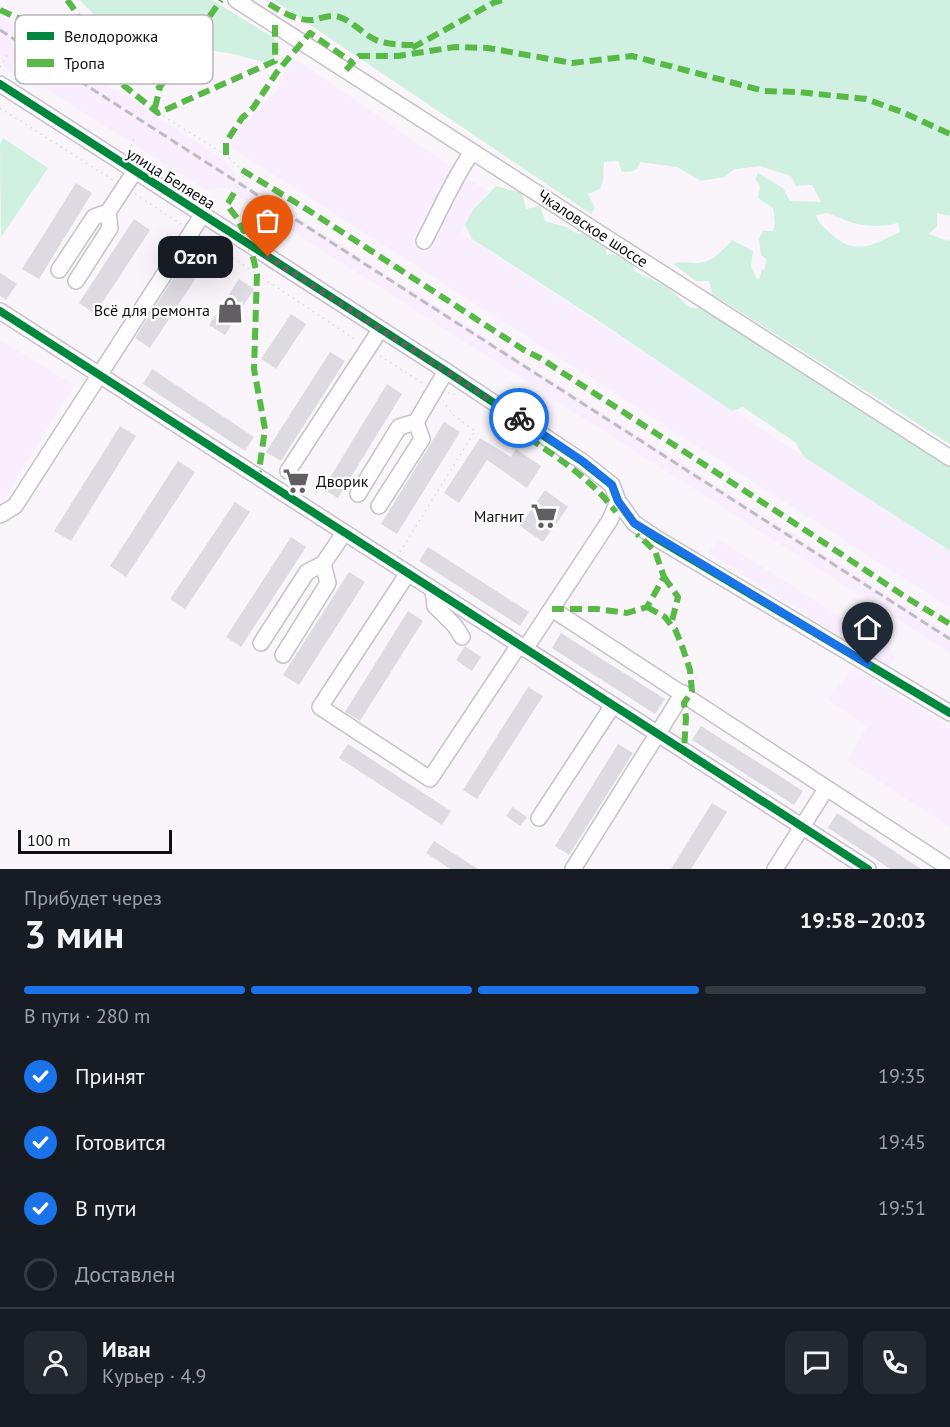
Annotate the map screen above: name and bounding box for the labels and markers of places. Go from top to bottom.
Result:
pin [242,195,293,257]
callout: Ozon [157,236,232,278]
shop icon: Всё для ремонта [215,295,245,325]
place label: Всё для ремонта [94,300,210,320]
supermarket icon: Дворик [281,466,311,496]
place label: Дворик [316,471,369,491]
supermarket icon: Магнит [529,501,559,531]
place label: Магнит [474,506,525,526]
pin [842,602,893,664]

